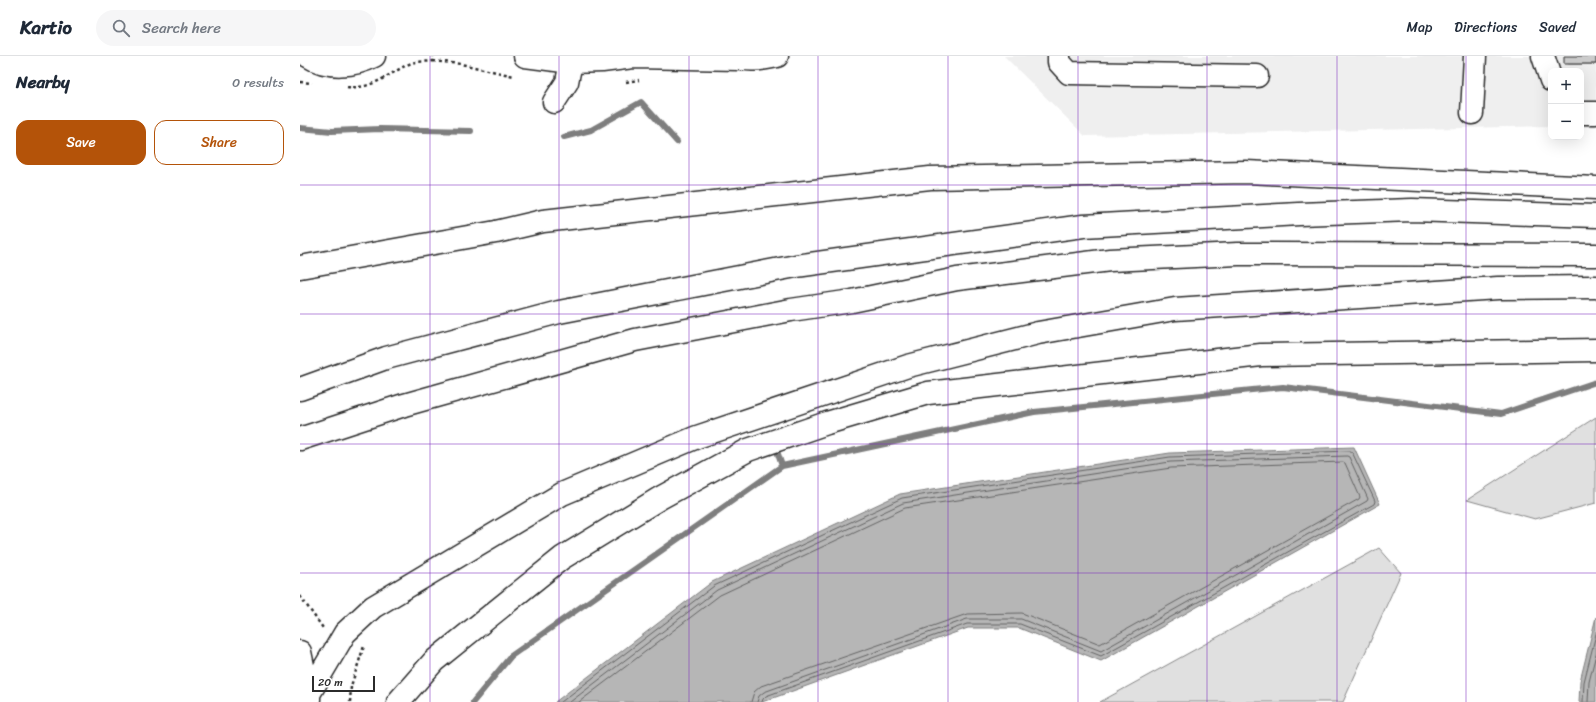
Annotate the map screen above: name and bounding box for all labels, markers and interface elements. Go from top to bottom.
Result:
search box [96,10,376,46]
text: Kartio [20,11,72,44]
text: Search here [142,15,221,41]
text: Map [1406,15,1432,40]
text: Directions [1454,15,1517,40]
text: Saved [1539,15,1576,40]
icon: search [110,17,132,39]
text: Nearby [16,67,70,97]
map controls [1548,68,1584,140]
button: + [1548,68,1584,104]
text: 0 results [232,71,284,94]
button: − [1548,104,1584,140]
button: Save [16,120,146,165]
button: Share [154,120,284,165]
text: 20 m [318,673,343,692]
scale bar [312,674,375,693]

